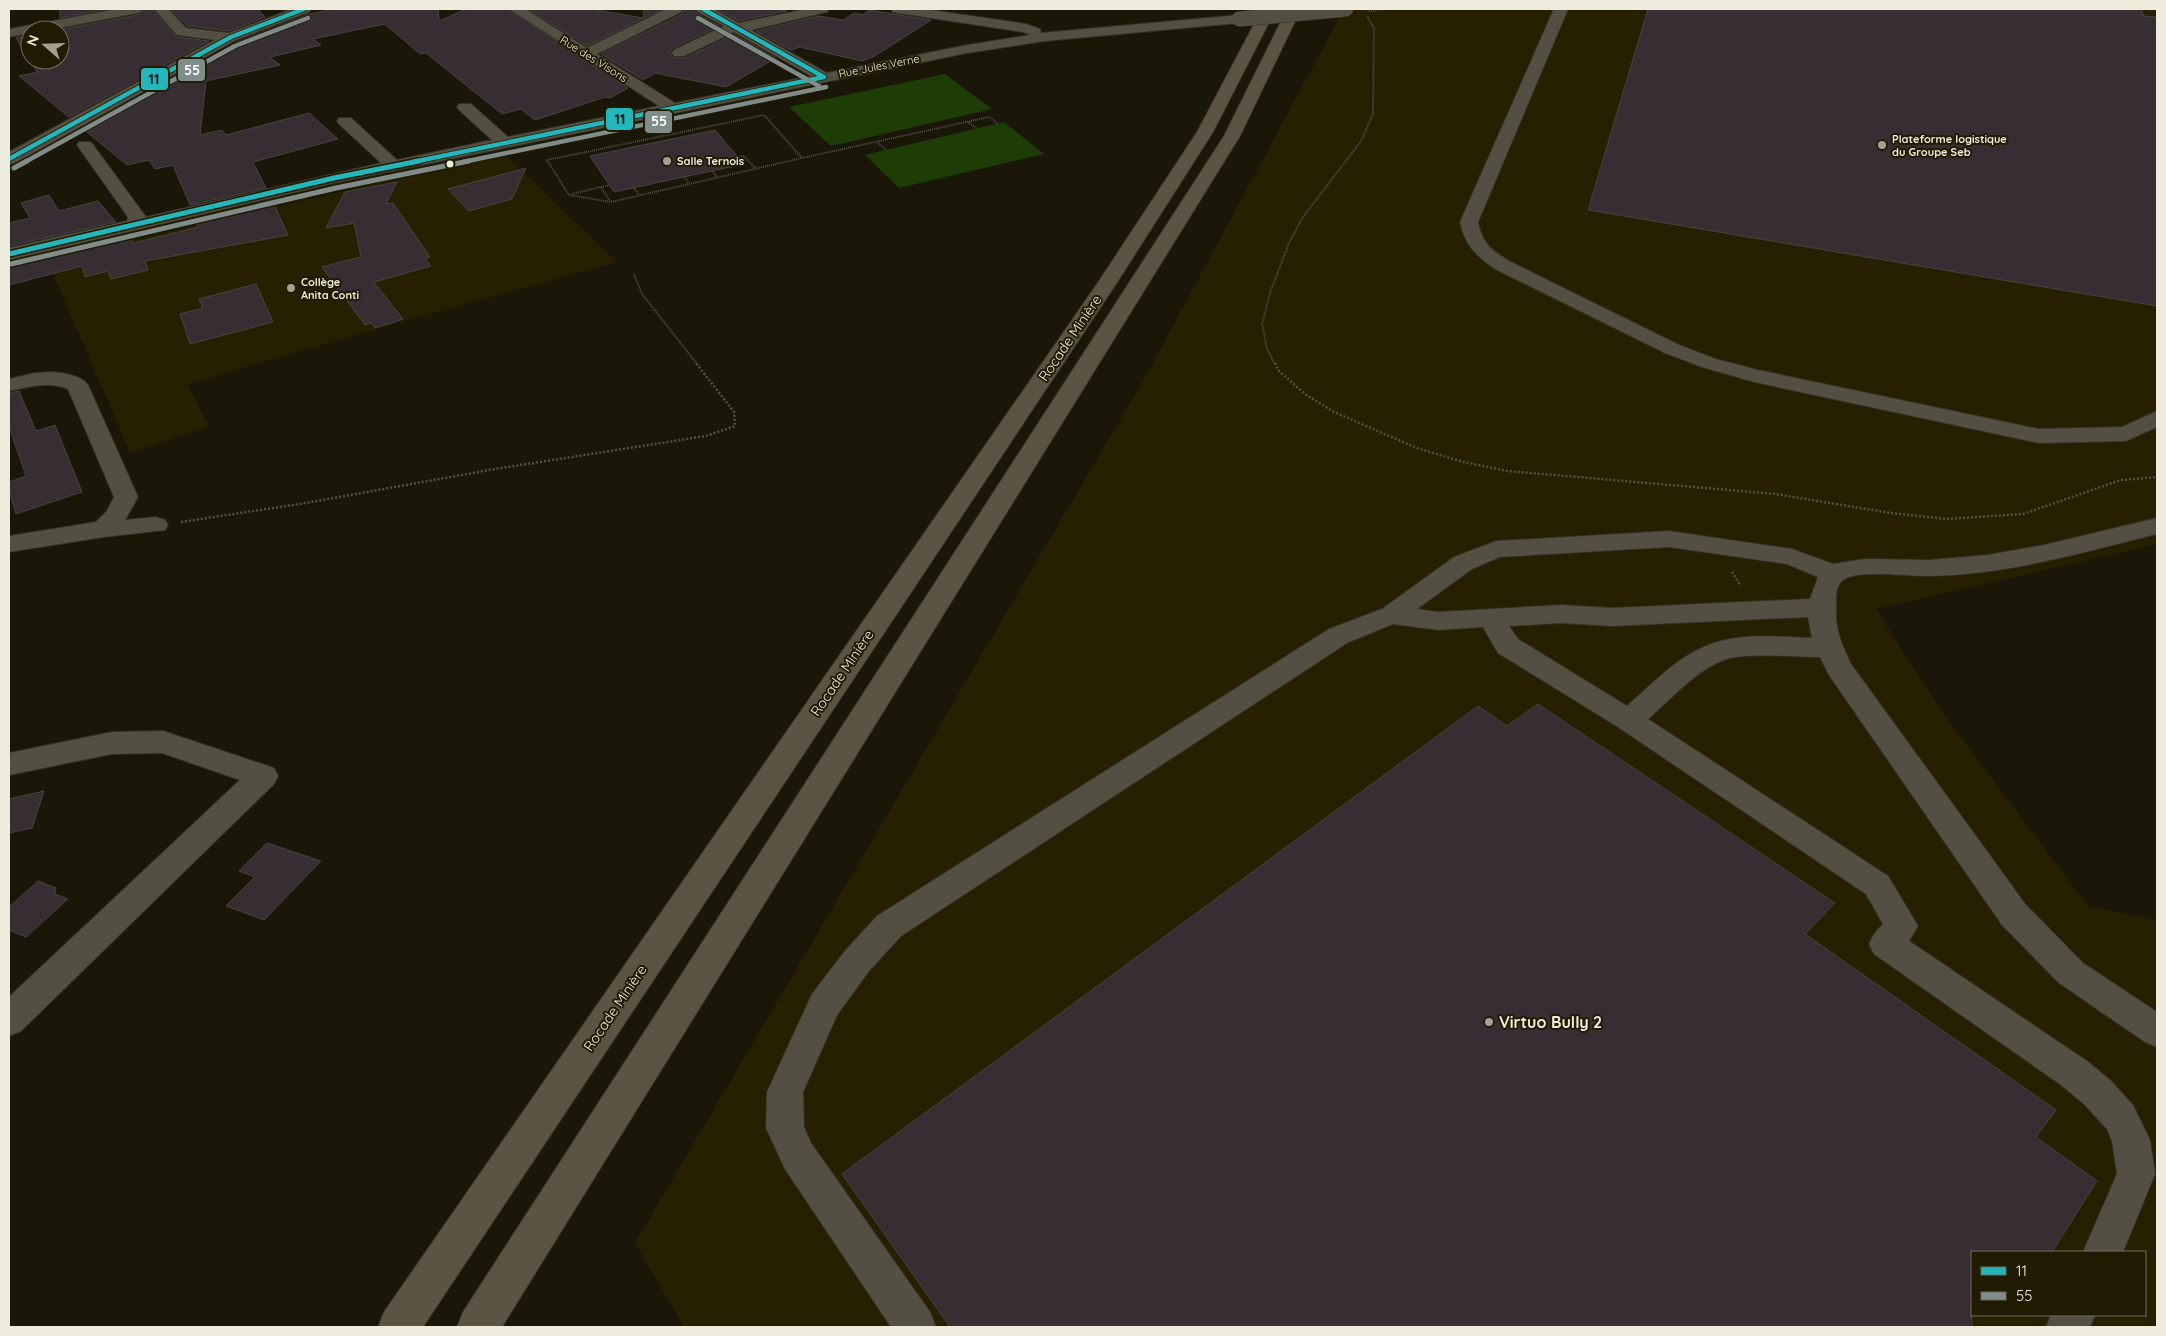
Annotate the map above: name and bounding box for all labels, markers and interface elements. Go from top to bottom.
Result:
north arrow [20,20,70,70]
text: N [23,33,43,48]
street label: Rue des Visons [558,33,630,85]
street label: Rue Jules Verne [837,51,921,81]
line badge: 55 [177,58,206,82]
text: 55 [184,61,200,79]
line badge: 11 [140,67,169,91]
text: 11 [149,70,159,88]
line badge: 11 [605,107,634,131]
text: 11 [615,110,625,128]
line badge: 55 [644,110,673,134]
text: 55 [651,112,667,130]
place label: Plateforme logistique du Groupe Seb [1892,132,2007,159]
marker: Plateforme logistique du Groupe Seb [1876,139,1888,151]
place label: Salle Ternois [677,154,744,168]
marker: Salle Ternois [661,155,673,167]
unlabelled marker [445,159,455,169]
place label: Collège Anita Conti [301,275,359,302]
marker: Collège Anita Conti [285,282,297,294]
street label: Rocade Minière [1034,291,1106,385]
street label: Rocade Minière [806,626,878,720]
street label: Rocade Minière [579,961,651,1055]
place label: Virtuo Bully 2 [1499,1012,1602,1032]
marker: Virtuo Bully 2 [1483,1016,1495,1028]
legend [1971,1251,2146,1316]
text: 11 [2016,1261,2027,1280]
text: 55 [2016,1286,2032,1305]

